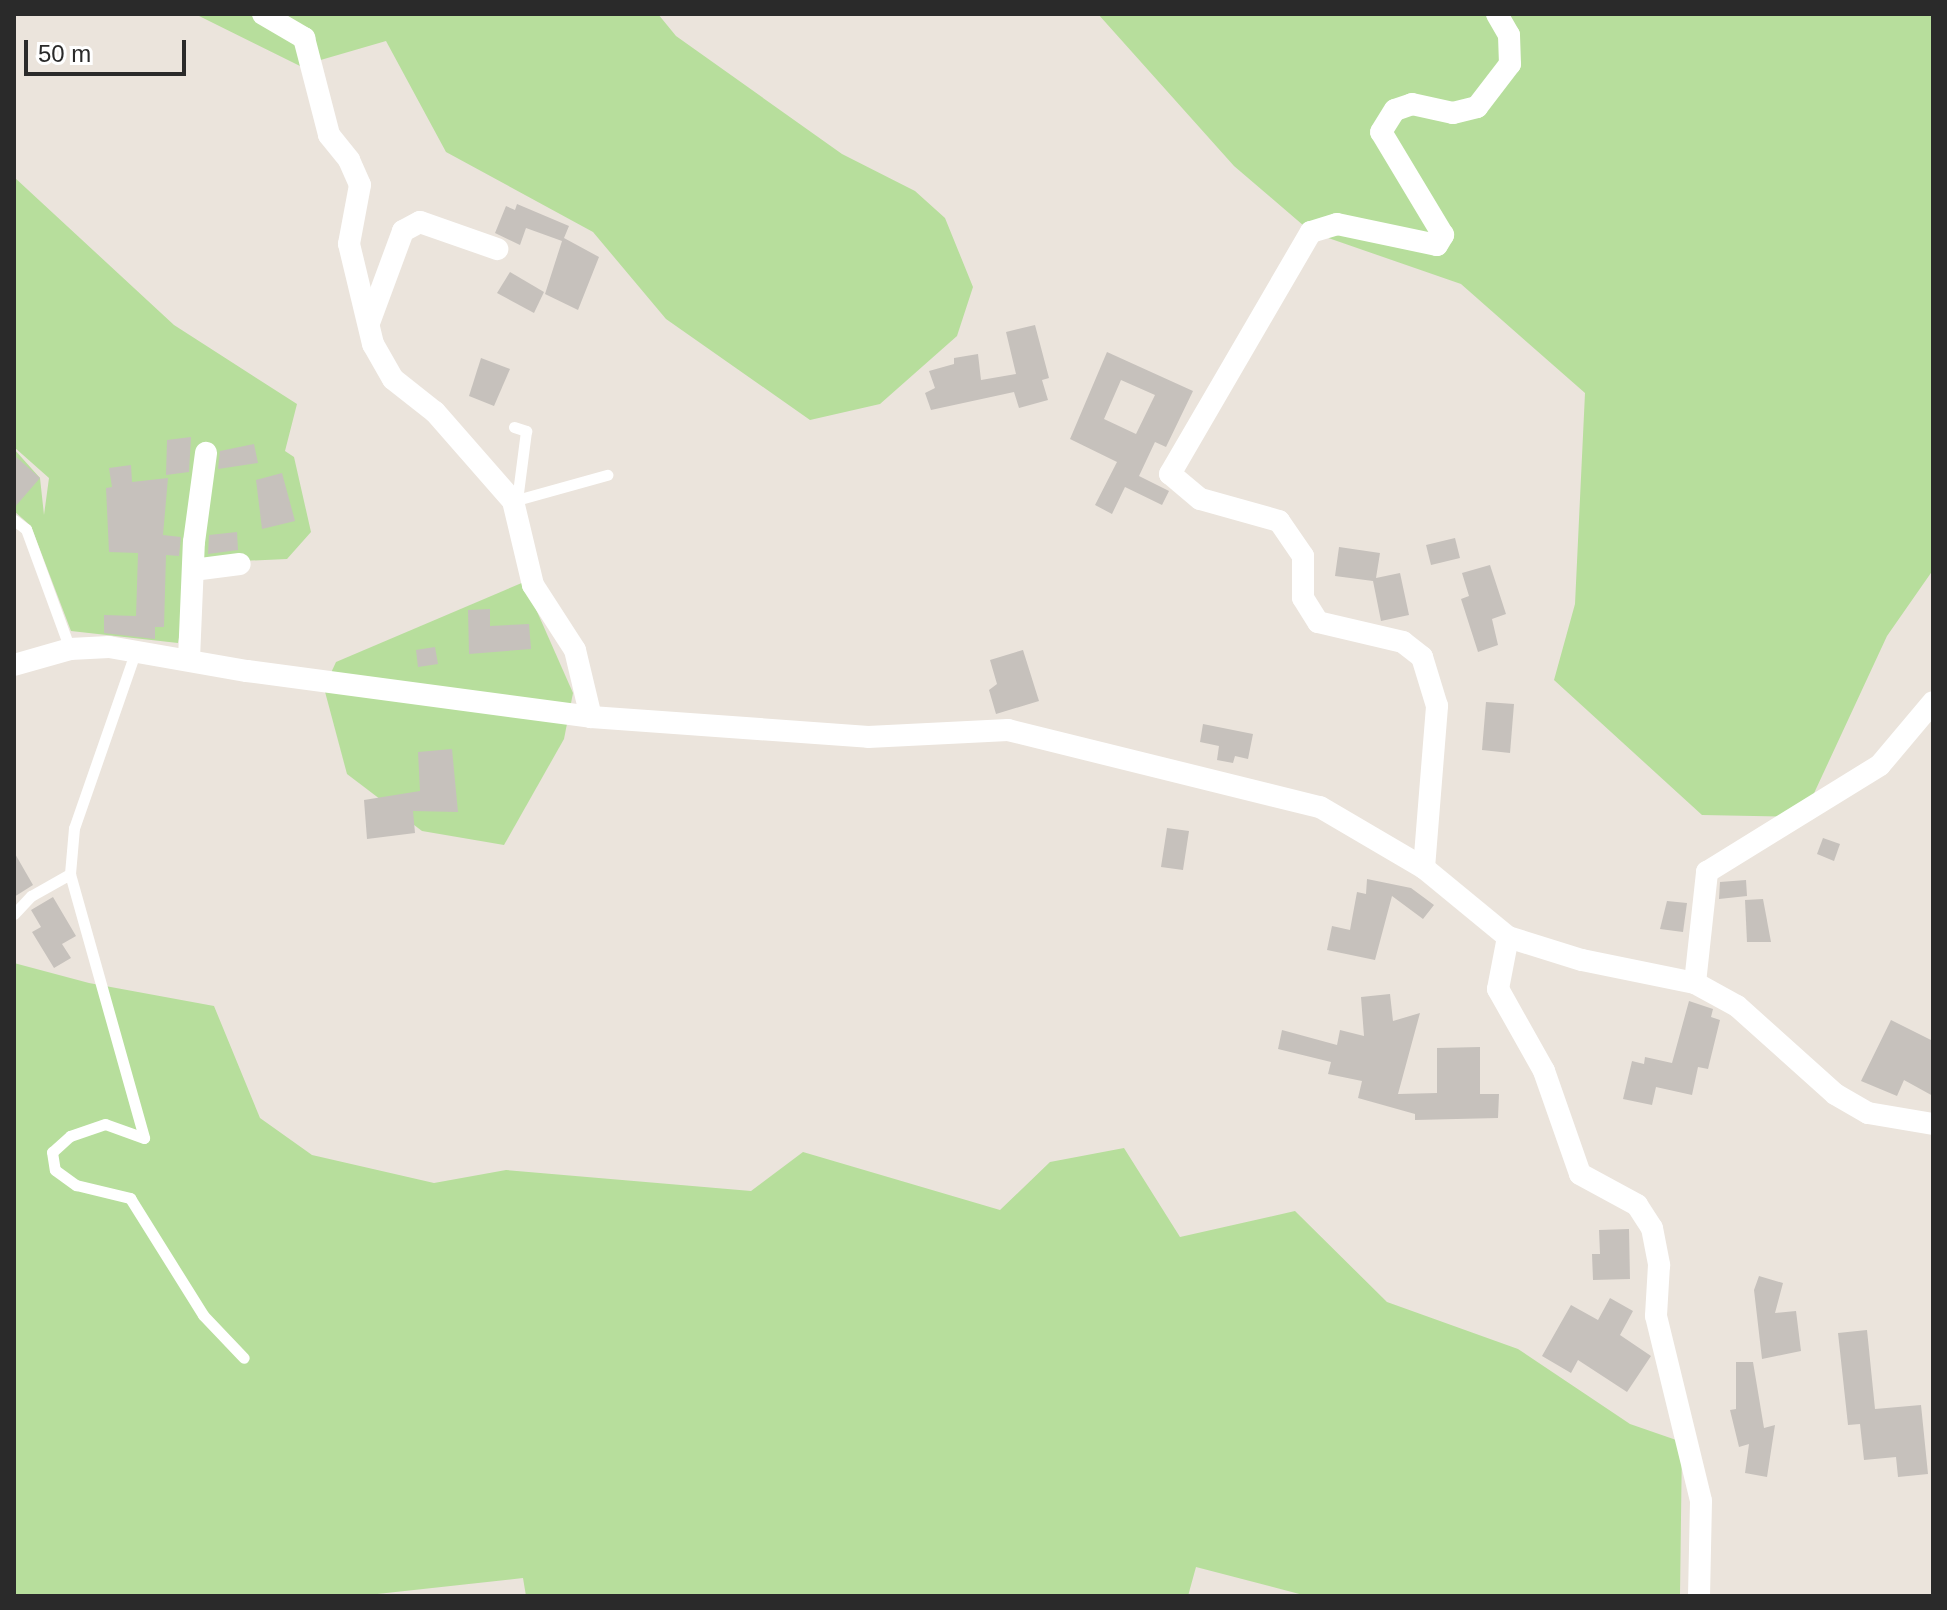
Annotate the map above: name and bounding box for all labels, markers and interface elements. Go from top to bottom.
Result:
scale bar [28,24,190,74]
text: 50 m [38,40,91,67]

